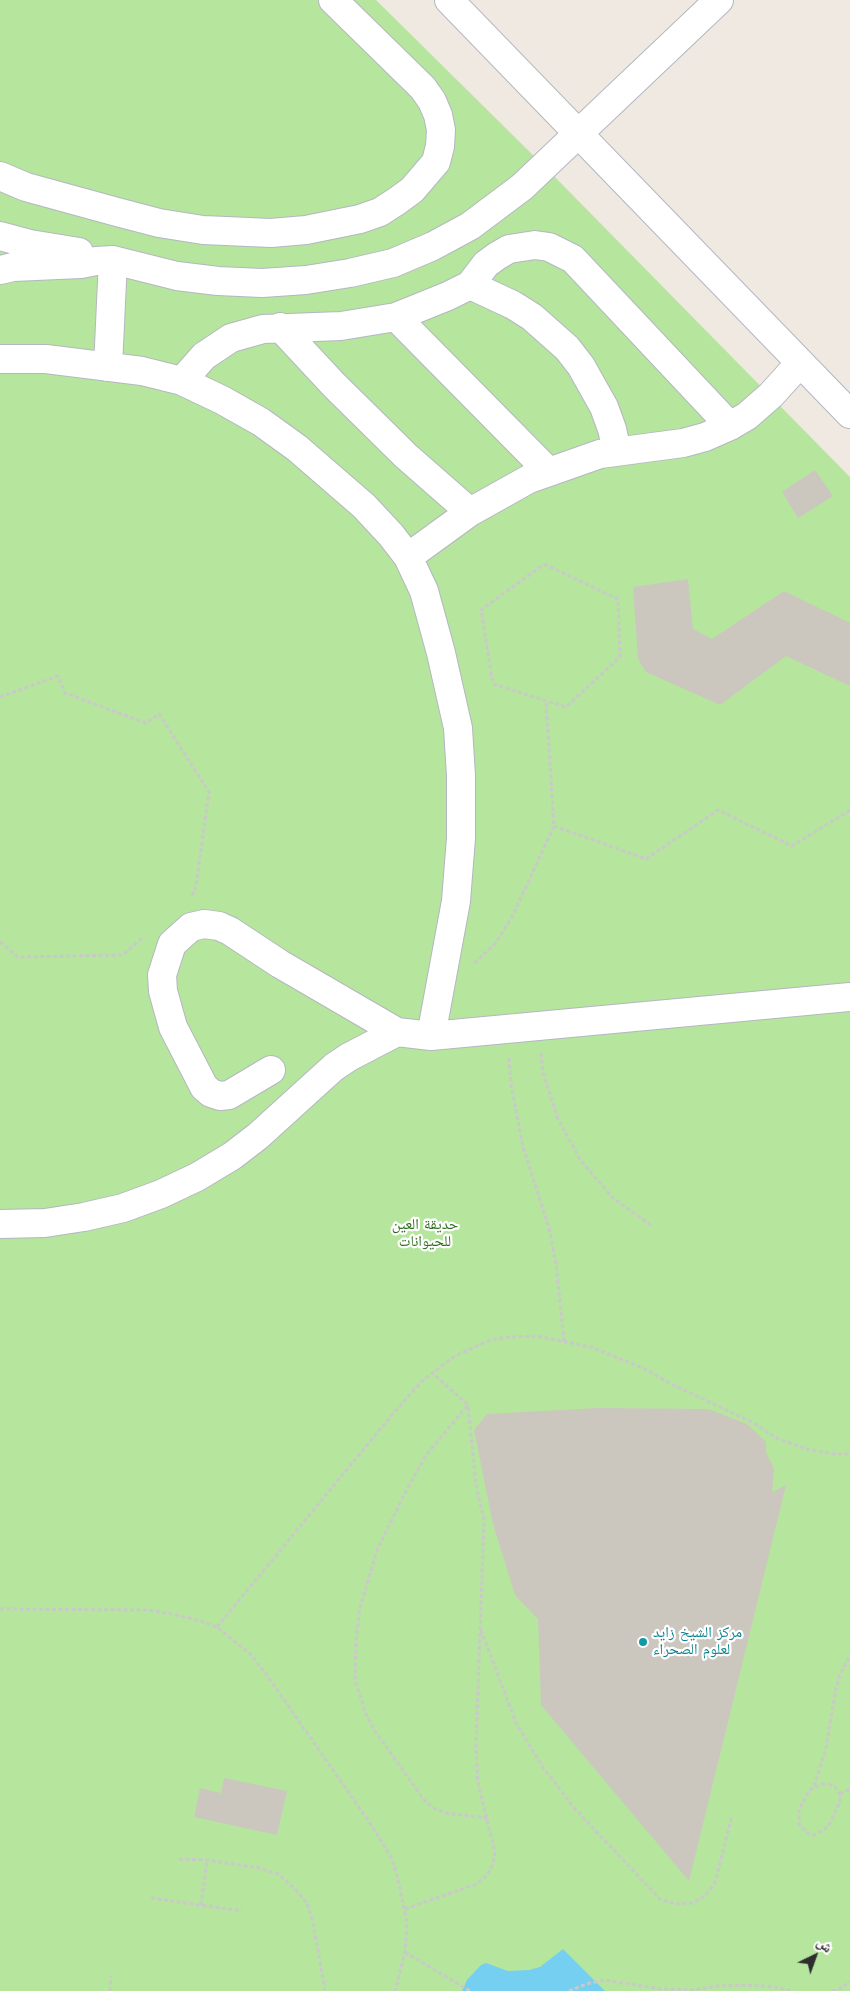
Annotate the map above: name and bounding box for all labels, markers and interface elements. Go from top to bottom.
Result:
park label: حديقة العين للحيوانات [392,1216,458,1251]
place label: مركز الشيخ زايد لعلوم الصحراء [653,1624,742,1659]
marker: مركز الشيخ زايد لعلوم الصحراء [637,1636,649,1648]
north arrow [790,1931,840,1981]
text: ش [814,1934,836,1956]

